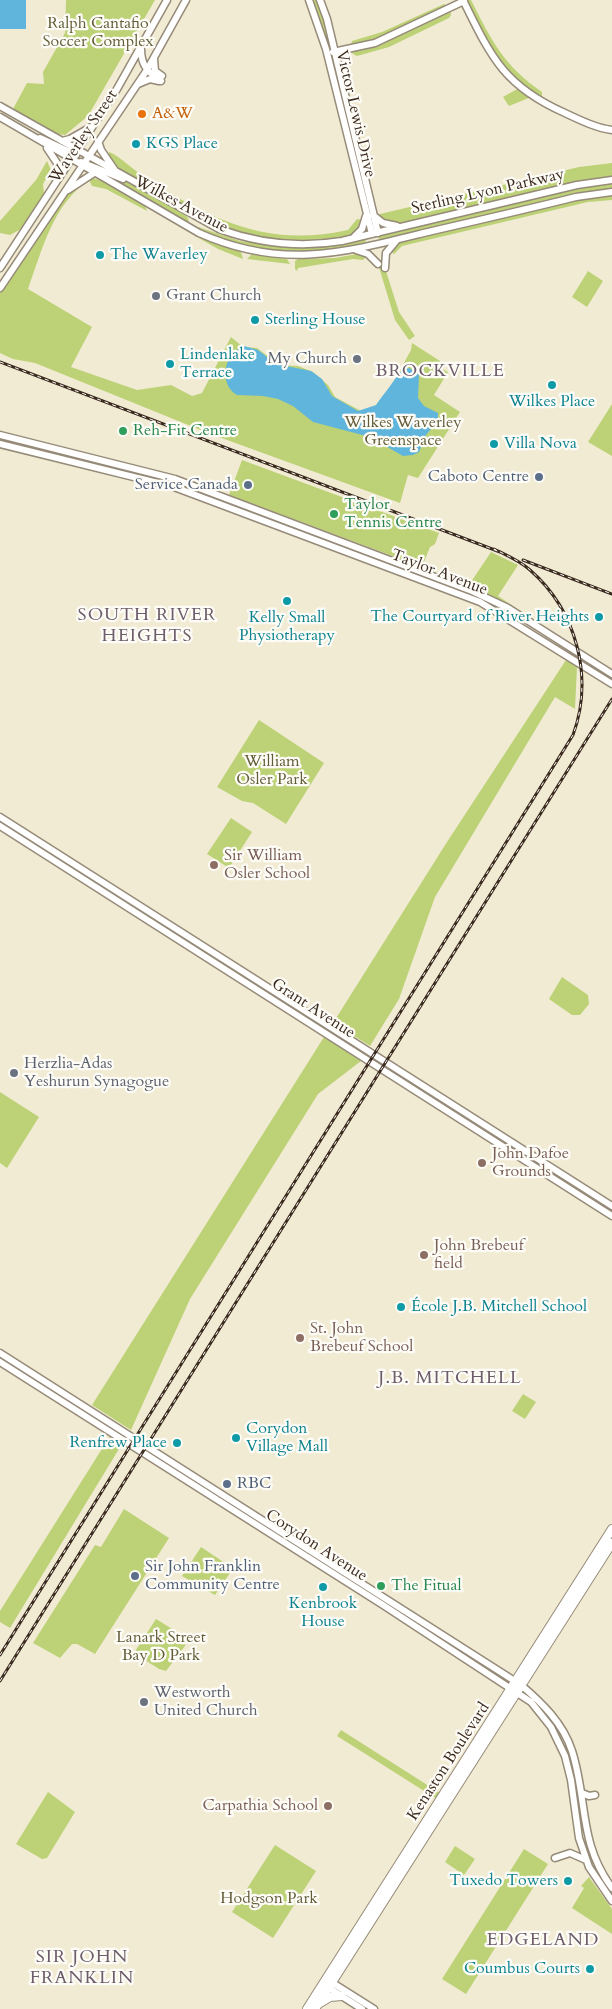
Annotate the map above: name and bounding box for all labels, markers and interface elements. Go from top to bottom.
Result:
park label: Ralph Cantafio Soccer Complex [43,14,153,52]
street label: Victor Lewis Drive [331,49,379,179]
street label: Waverley Street [46,87,122,187]
place label: A&W [152,104,193,124]
marker: A&W [136,108,148,120]
place label: KGS Place [146,134,218,154]
marker: KGS Place [130,138,142,150]
street label: Sterling Lyon Parkway [410,165,566,219]
street label: Wilkes Avenue [131,172,231,238]
place label: The Waverley [110,245,208,265]
marker: The Waverley [94,249,106,261]
place label: Grant Church [166,286,262,306]
marker: Grant Church [150,290,162,302]
place label: Sterling House [265,310,366,330]
marker: Sterling House [249,314,261,326]
place label: Lindenlake Terrace [180,345,255,383]
place label: My Church [267,349,347,369]
marker: My Church [351,353,363,365]
marker: Lindenlake Terrace [164,358,176,370]
district label: BROCKVILLE [374,361,506,383]
marker: Wilkes Place [546,379,558,391]
place label: Wilkes Place [509,392,595,412]
park label: Wilkes Waverley Greenspace [344,413,462,451]
place label: Reh-Fit Centre [133,421,237,441]
marker: Reh-Fit Centre [117,425,129,437]
place label: Villa Nova [504,434,577,454]
marker: Villa Nova [488,438,500,450]
place label: Caboto Centre [428,467,529,487]
marker: Caboto Centre [533,471,545,483]
place label: Service Canada [135,475,238,495]
marker: Service Canada [242,479,254,491]
place label: Taylor Tennis Centre [344,495,442,533]
marker: Taylor Tennis Centre [328,508,340,520]
street label: Taylor Avenue [388,546,490,600]
marker: Kelly Small Physiotherapy [281,595,293,607]
district label: SOUTH RIVER HEIGHTS [76,605,218,648]
place label: The Courtyard of River Heights [370,607,589,627]
place label: Kelly Small Physiotherapy [239,608,335,646]
marker: The Courtyard of River Heights [593,611,605,623]
park label: William Osler Park [236,752,308,790]
place label: Sir William Osler School [224,846,310,884]
marker: Sir William Osler School [208,859,220,871]
street label: Grant Avenue [268,975,358,1043]
place label: Herzlia-Adas Yeshurun Synagogue [24,1054,169,1092]
marker: Herzlia-Adas Yeshurun Synagogue [8,1067,20,1079]
place label: John Dafoe Grounds [492,1144,569,1182]
marker: John Dafoe Grounds [476,1157,488,1169]
place label: John Brebeuf field [434,1236,524,1274]
marker: John Brebeuf field [418,1249,430,1261]
place label: École J.B. Mitchell School [411,1297,587,1317]
marker: École J.B. Mitchell School [395,1301,407,1313]
place label: St. John Brebeuf School [310,1319,413,1357]
marker: St. John Brebeuf School [294,1332,306,1344]
district label: J.B. MITCHELL [377,1368,523,1390]
place label: Corydon Village Mall [246,1419,328,1457]
marker: Corydon Village Mall [230,1432,242,1444]
place label: Renfrew Place [69,1433,167,1453]
marker: Renfrew Place [171,1437,183,1449]
place label: RBC [237,1474,271,1494]
marker: RBC [221,1478,233,1490]
street label: Corydon Avenue [261,1506,371,1586]
place label: Sir John Franklin Community Centre [145,1557,280,1595]
marker: Sir John Franklin Community Centre [129,1570,141,1582]
place label: The Fitual [391,1576,462,1596]
marker: The Fitual [375,1580,387,1592]
marker: Kenbrook House [317,1581,329,1593]
place label: Kenbrook House [289,1594,357,1632]
park label: Lanark Street Bay D Park [116,1628,206,1666]
place label: Westworth United Church [154,1683,258,1721]
marker: Westworth United Church [138,1696,150,1708]
street label: Kenaston Boulevard [404,1699,494,1825]
place label: Carpathia School [203,1796,318,1816]
marker: Carpathia School [322,1800,334,1812]
place label: Tuxedo Towers [449,1871,558,1891]
marker: Tuxedo Towers [562,1875,574,1887]
park label: Hodgson Park [220,1889,318,1909]
district label: EDGELAND [486,1930,600,1952]
district label: SIR JOHN FRANKLIN [29,1947,135,1990]
place label: Coumbus Courts [464,1959,580,1979]
marker: Coumbus Courts [584,1963,596,1975]

